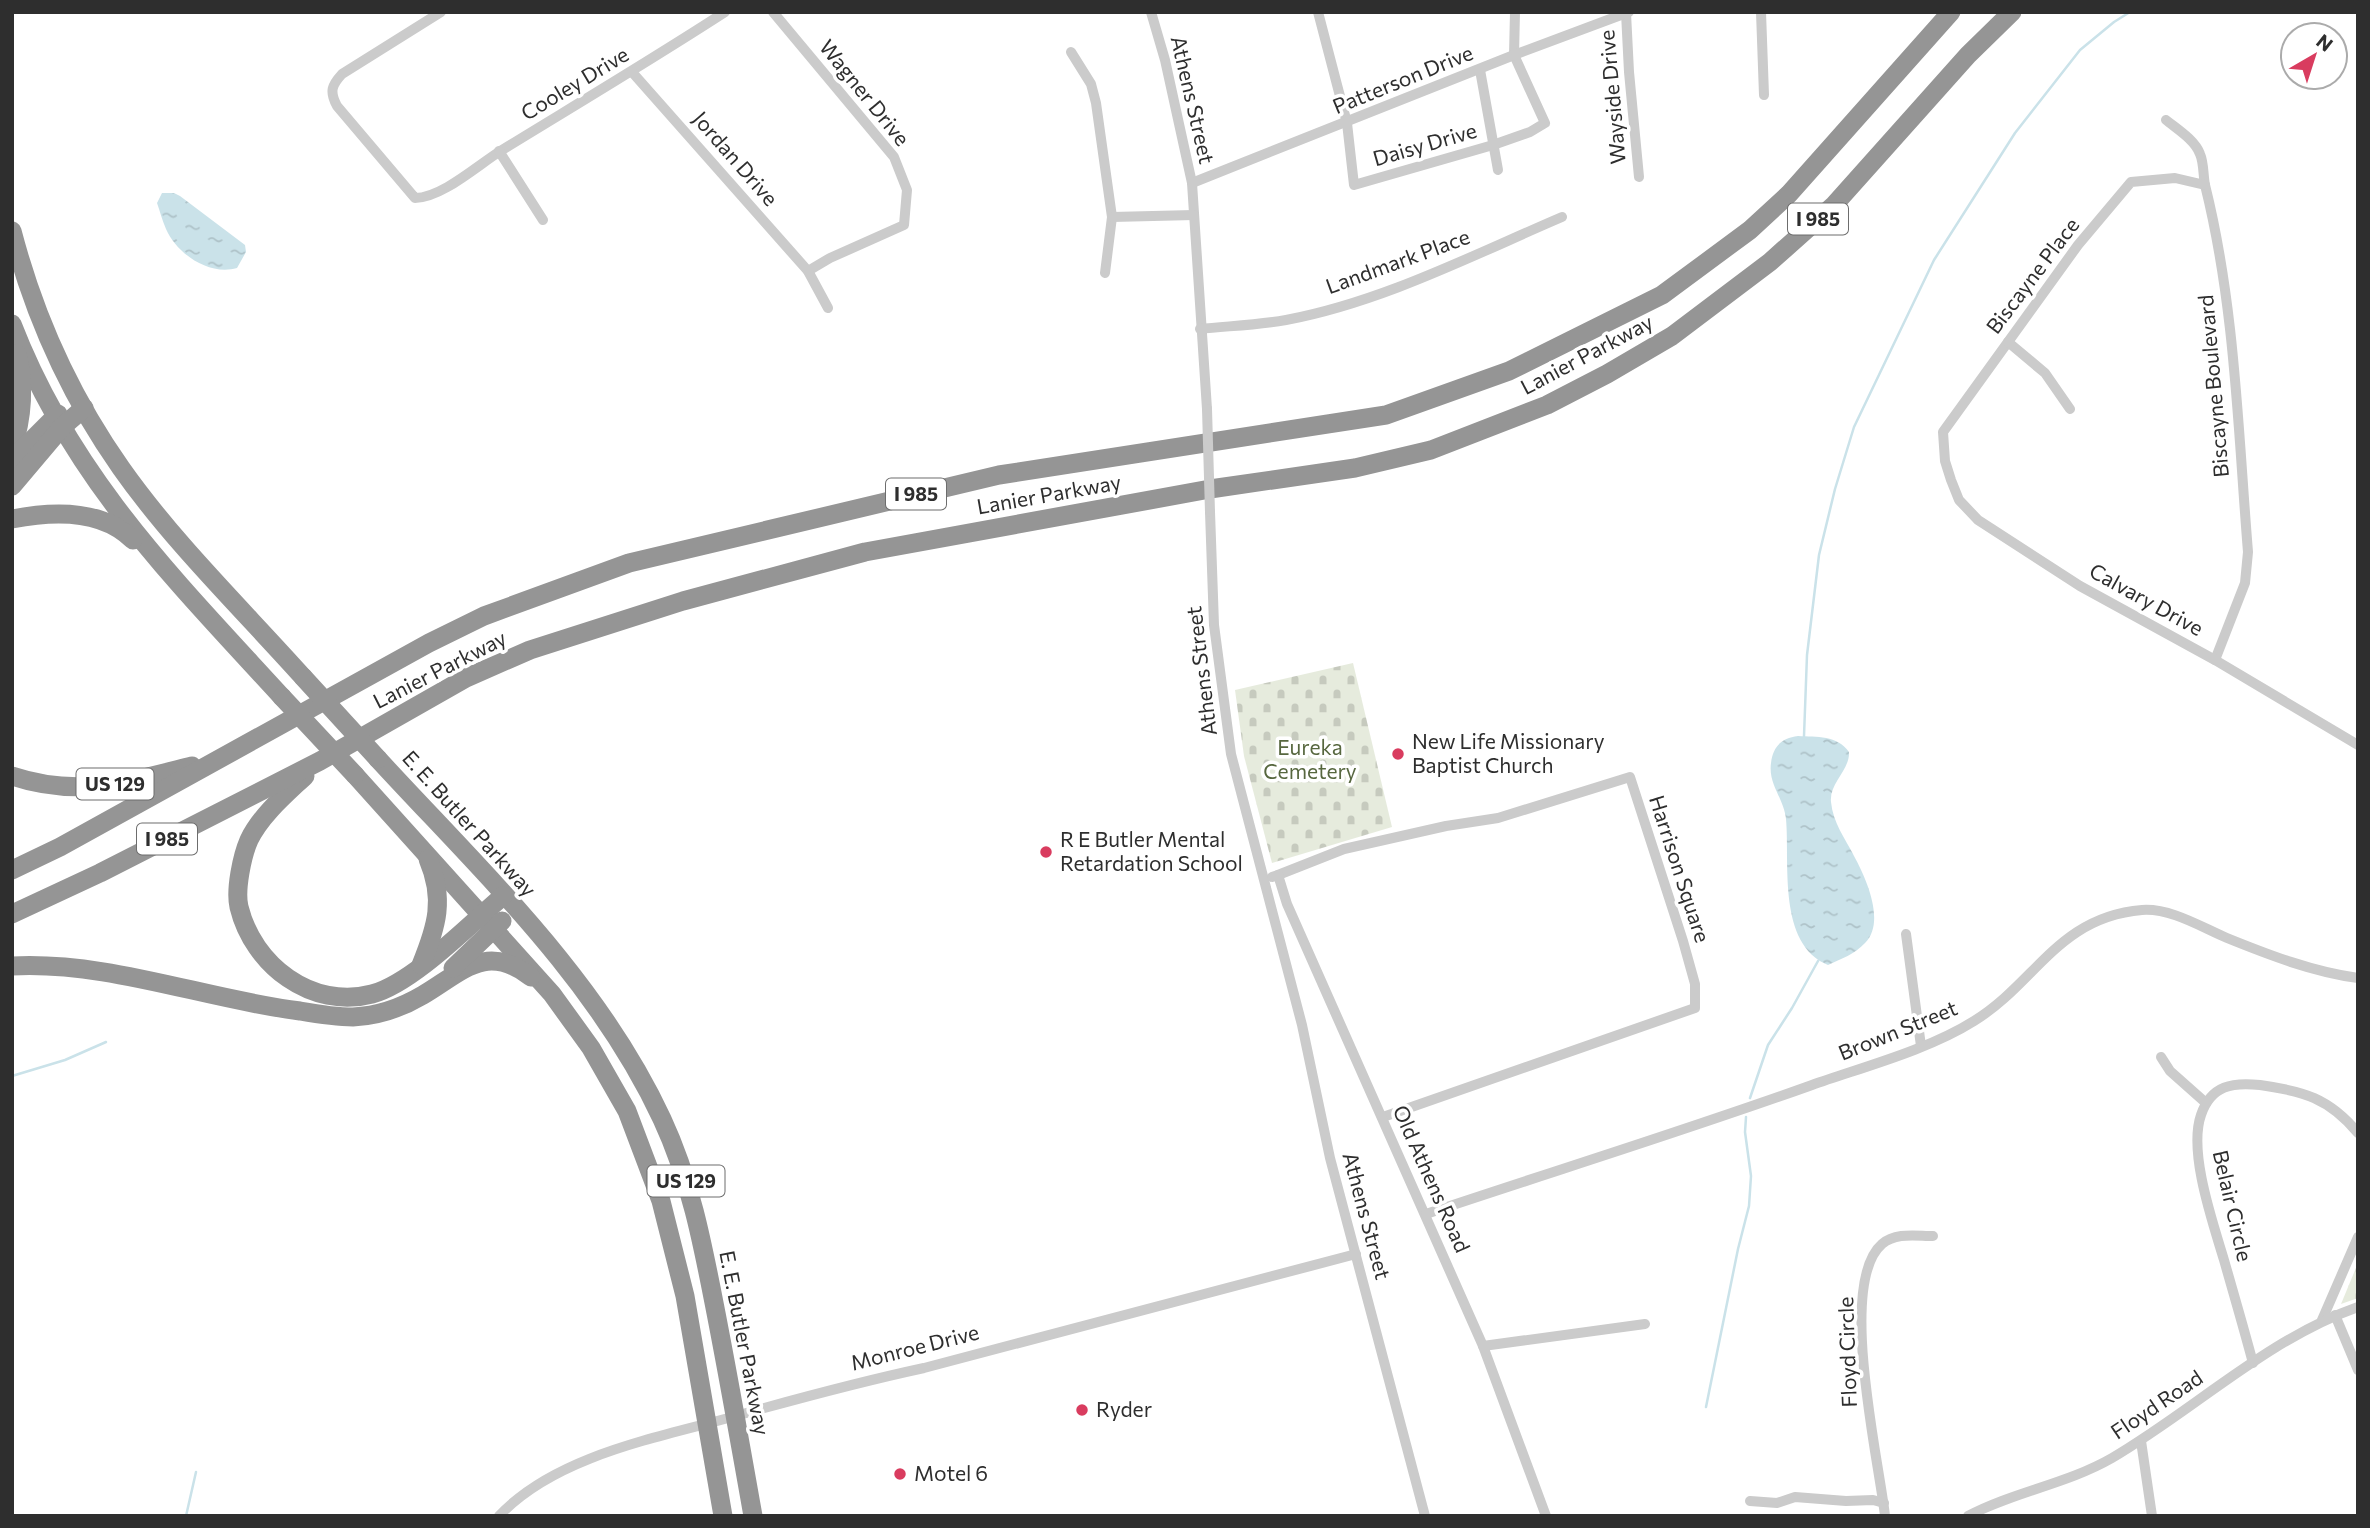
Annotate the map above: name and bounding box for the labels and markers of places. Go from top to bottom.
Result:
place label: New Life Missionary Baptist Church [1412,728,1605,777]
marker: New Life Missionary Baptist Church [1390,746,1406,762]
place label: R E Butler Mental Retardation School [1060,826,1243,875]
marker: R E Butler Mental Retardation School [1038,844,1054,860]
place label: Ryder [1096,1396,1152,1421]
marker: Ryder [1074,1402,1090,1418]
place label: Motel 6 [914,1460,988,1485]
marker: Motel 6 [892,1466,908,1482]

